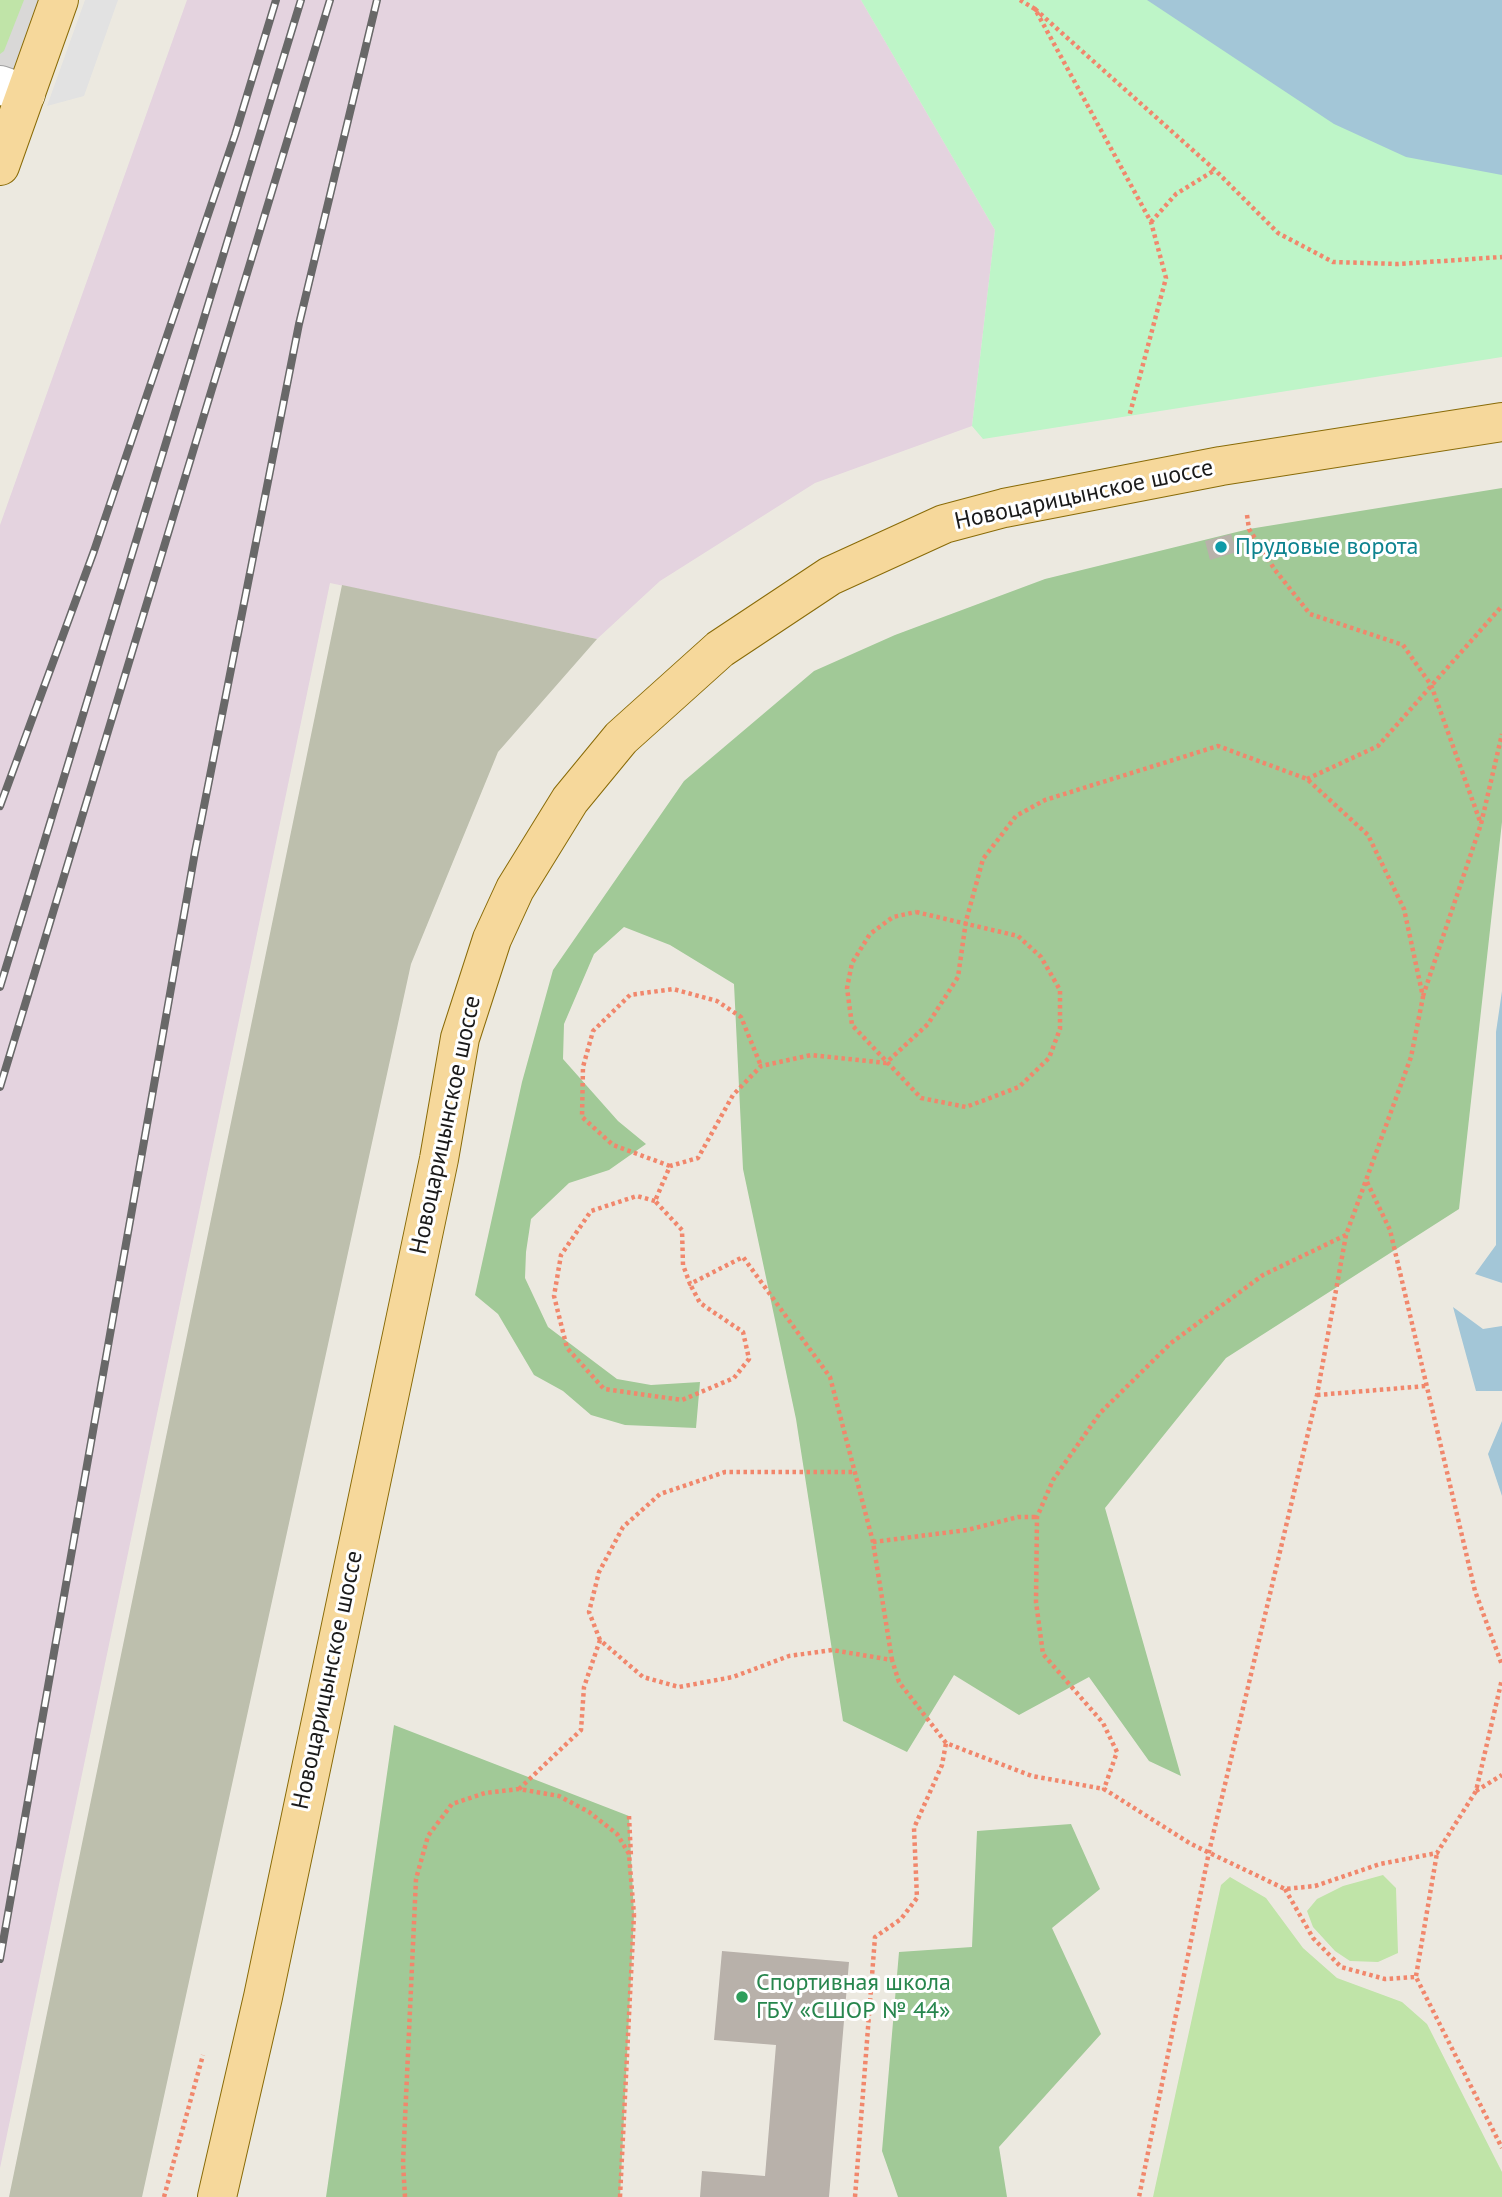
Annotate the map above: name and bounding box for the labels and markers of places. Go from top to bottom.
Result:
place label: Прудовые ворота [1235,533,1418,561]
marker: Прудовые ворота [1213,539,1229,555]
place label: Спортивная школа ГБУ «СШОР № 44» [756,1969,951,2025]
marker: Спортивная школа ГБУ «СШОР № 44» [734,1989,750,2005]

